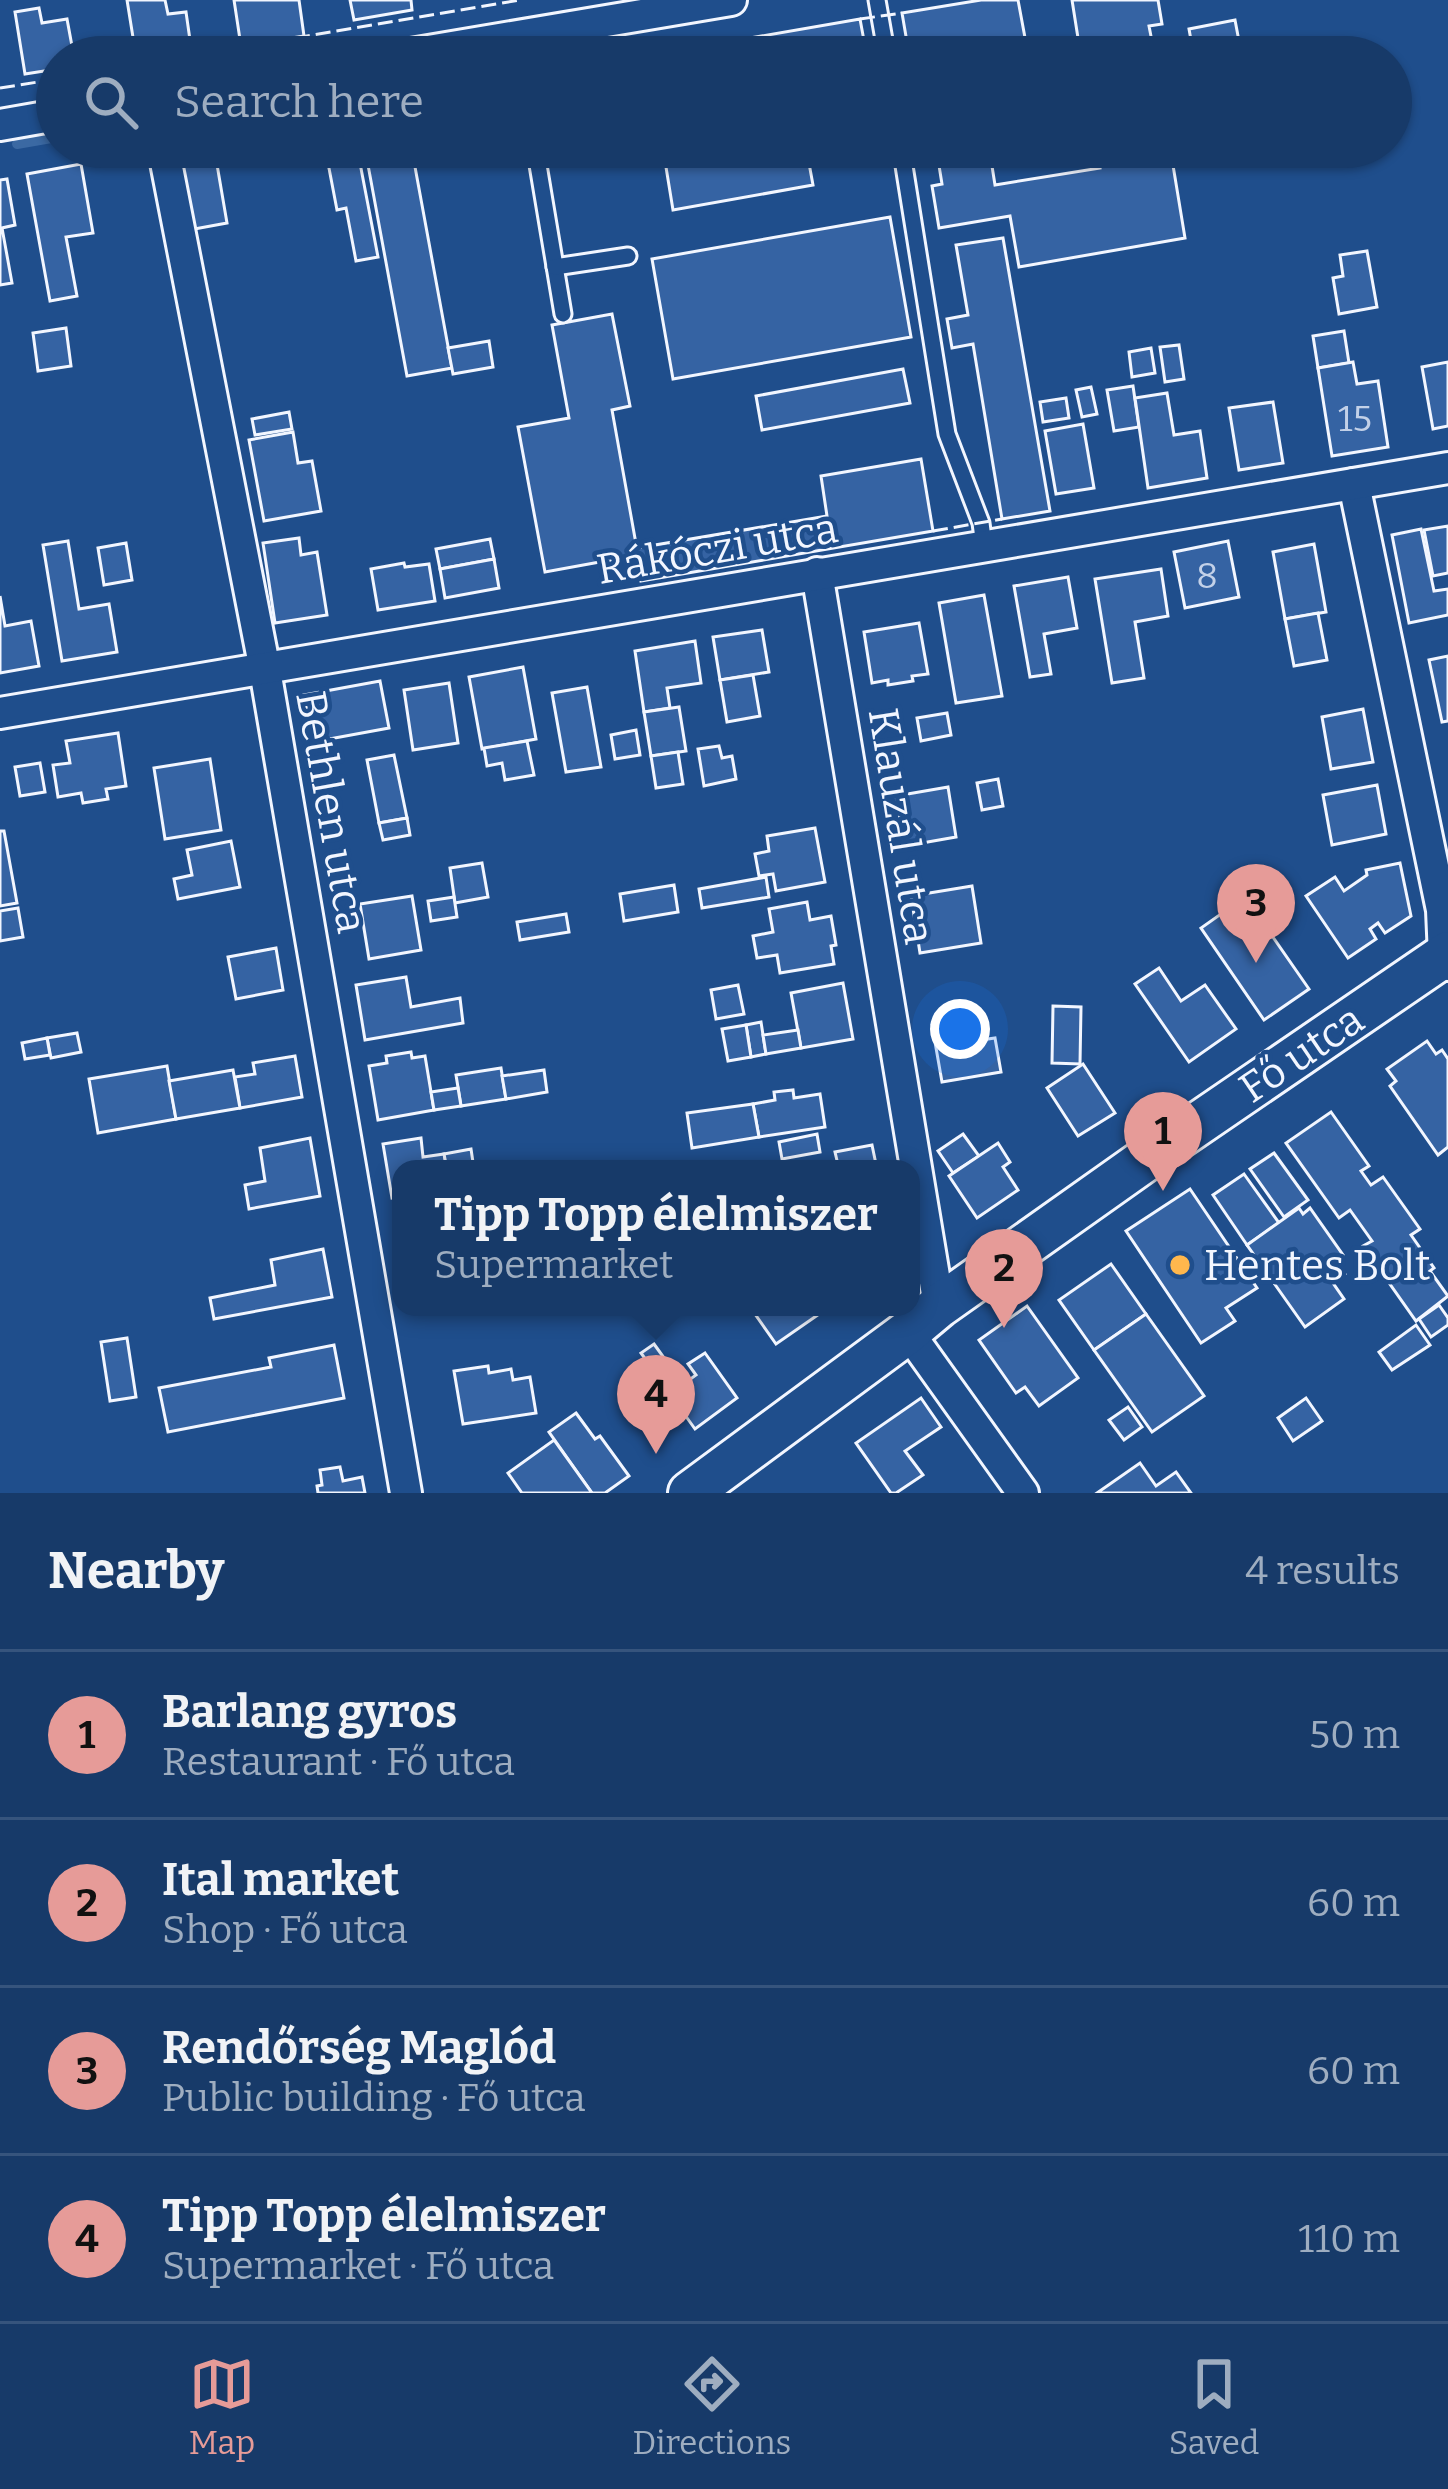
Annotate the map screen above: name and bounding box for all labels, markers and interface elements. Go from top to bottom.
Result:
search box [36,36,1412,168]
icon: search [78,69,144,135]
text: Search here [174,75,424,129]
house number: 15 [1338,397,1372,441]
street label: Rákóczi utca [593,503,841,595]
house number: 8 [1196,554,1218,598]
street label: Bethlen utca [285,687,377,937]
street label: Klauzál utca [858,705,944,948]
pin: 3 [1217,864,1295,963]
street label: Fő utca [1230,994,1373,1113]
your location [930,999,990,1059]
pin: 1 [1124,1092,1202,1191]
popup [392,1160,920,1316]
text: Tipp Topp élelmiszer [434,1188,878,1242]
pin: 2 [965,1229,1043,1328]
place label: Hentes Bolt [1204,1241,1430,1291]
text: Supermarket [434,1242,674,1288]
marker: Hentes Bolt [1167,1252,1193,1278]
pin: 4 [617,1355,695,1454]
text: Nearby [48,1540,224,1602]
text: 4 results [1245,1548,1400,1594]
text: Barlang gyros [162,1685,457,1739]
text: 1 [79,1712,95,1758]
text: 50 m [1309,1712,1400,1758]
text: Restaurant · Fő utca [162,1739,515,1785]
text: Ital market [162,1853,399,1907]
text: 2 [76,1880,98,1926]
text: 60 m [1307,1880,1400,1926]
text: Shop · Fő utca [162,1907,408,1953]
text: Rendőrség Maglód [162,2021,556,2075]
text: 3 [76,2048,98,2094]
text: 60 m [1307,2048,1400,2094]
text: Public building · Fő utca [162,2075,586,2121]
text: Tipp Topp élelmiszer [162,2189,606,2243]
text: 4 [75,2216,99,2262]
text: 110 m [1298,2216,1400,2262]
text: Supermarket · Fő utca [162,2243,554,2289]
tab: Map [189,2351,255,2463]
tab: Directions [633,2351,791,2463]
tab: Saved [1169,2351,1259,2463]

